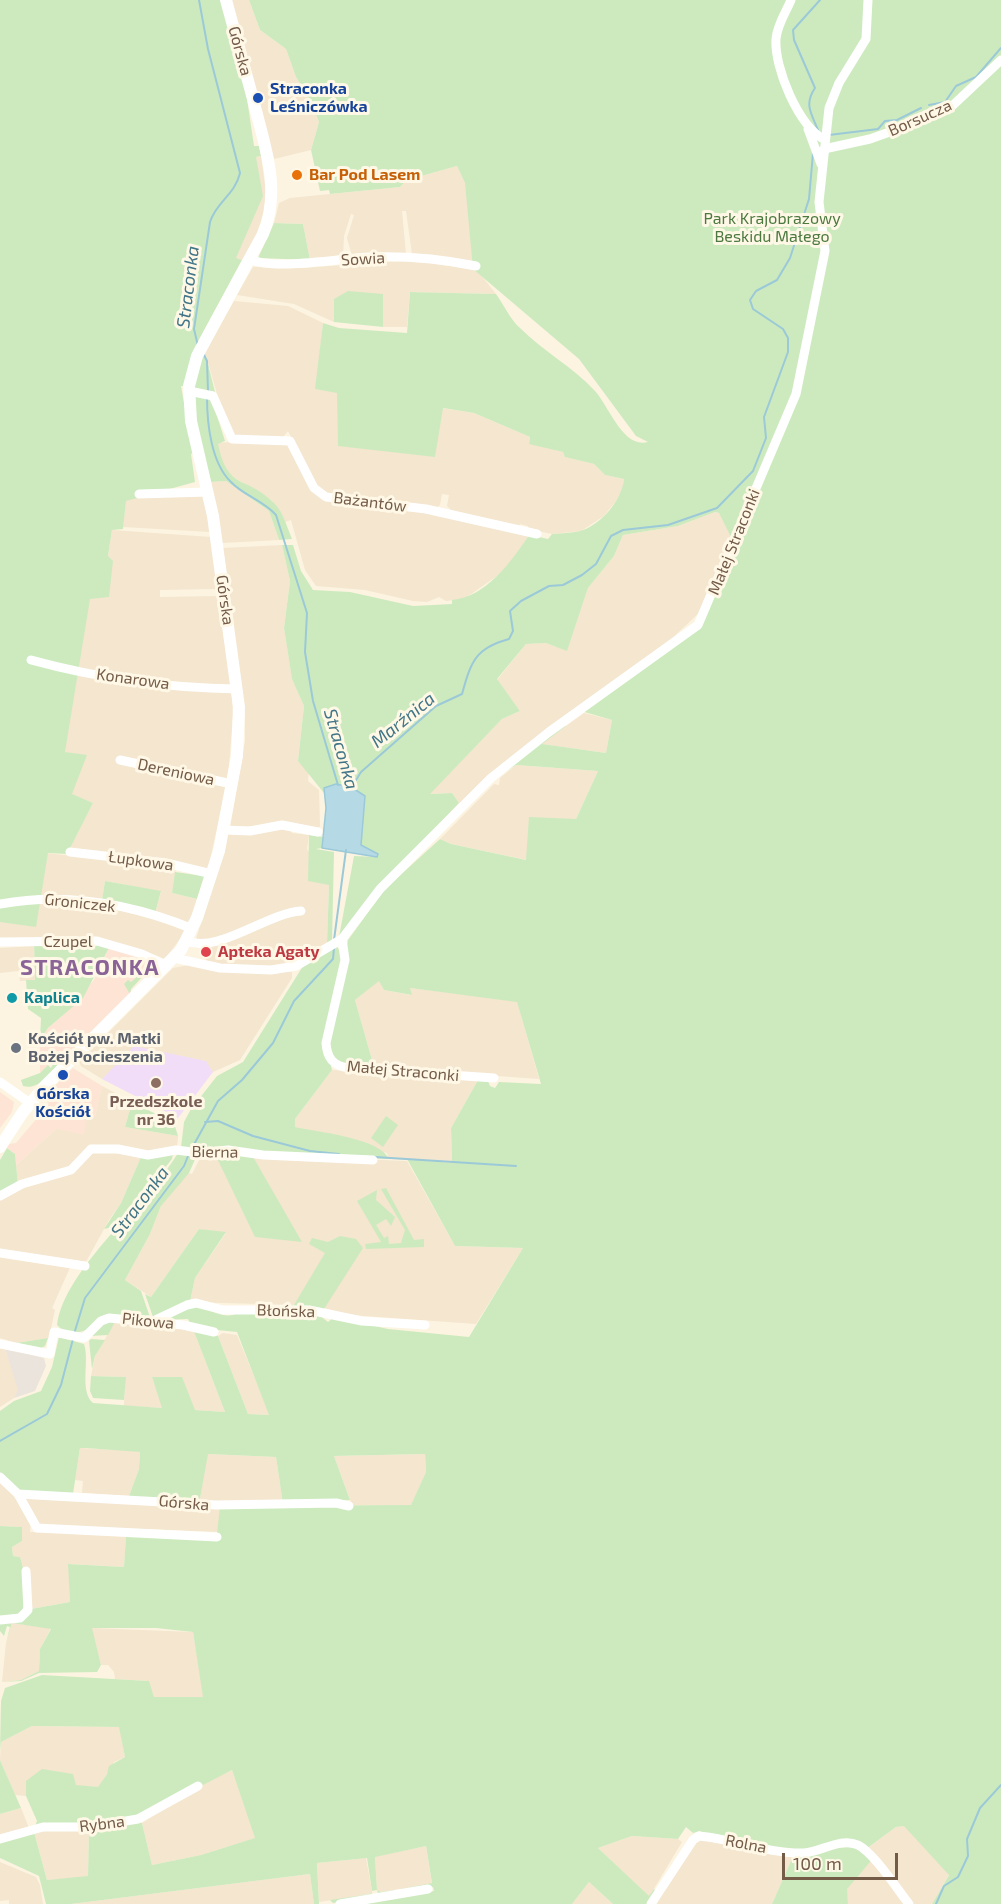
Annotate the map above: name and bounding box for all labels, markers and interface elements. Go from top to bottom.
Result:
street label: Górska [224,24,256,78]
place label: Straconka Leśniczówka [270,79,368,117]
marker: Straconka Leśniczówka [251,91,265,105]
street label: Borsucza [885,96,955,140]
place label: Bar Pod Lasem [309,165,420,185]
marker: Bar Pod Lasem [290,168,304,182]
park label: Park Krajobrazowy Beskidu Małego [703,209,841,247]
water label: Straconka [172,245,204,329]
street label: Sowia [341,248,385,270]
street label: Małej Straconki [704,486,764,598]
street label: Bażantów [332,488,408,516]
street label: Górska [212,574,238,626]
street label: Konarowa [95,664,171,694]
water label: Marźnica [367,688,439,752]
water label: Straconka [319,706,363,792]
street label: Dereniowa [136,754,216,790]
street label: Łupkowa [107,847,175,875]
street label: Groniczek [44,890,116,916]
street label: Czupel [43,932,93,952]
place label: Apteka Agaty [218,942,320,962]
marker: Apteka Agaty [199,945,213,959]
district label: STRACONKA [20,955,160,981]
place label: Kaplica [24,988,80,1008]
marker: Kaplica [5,991,19,1005]
place label: Kościół pw. Matki Bożej Pocieszenia [28,1029,163,1067]
marker: Kościół pw. Matki Bożej Pocieszenia [9,1041,23,1055]
street label: Małej Straconki [346,1057,460,1085]
marker: Górska Kościół [56,1068,70,1082]
marker: Przedszkole nr 36 [149,1076,163,1090]
place label: Górska Kościół [35,1084,91,1122]
place label: Przedszkole nr 36 [110,1092,202,1130]
street label: Bierna [191,1142,239,1162]
water label: Straconka [106,1162,174,1242]
street label: Błońska [256,1300,316,1322]
street label: Pikowa [121,1309,175,1333]
street label: Górska [158,1491,210,1515]
street label: Rybna [78,1812,126,1836]
street label: Rolna [724,1831,768,1857]
scale bar [785,1841,900,1879]
text: 100 m [793,1852,842,1874]

